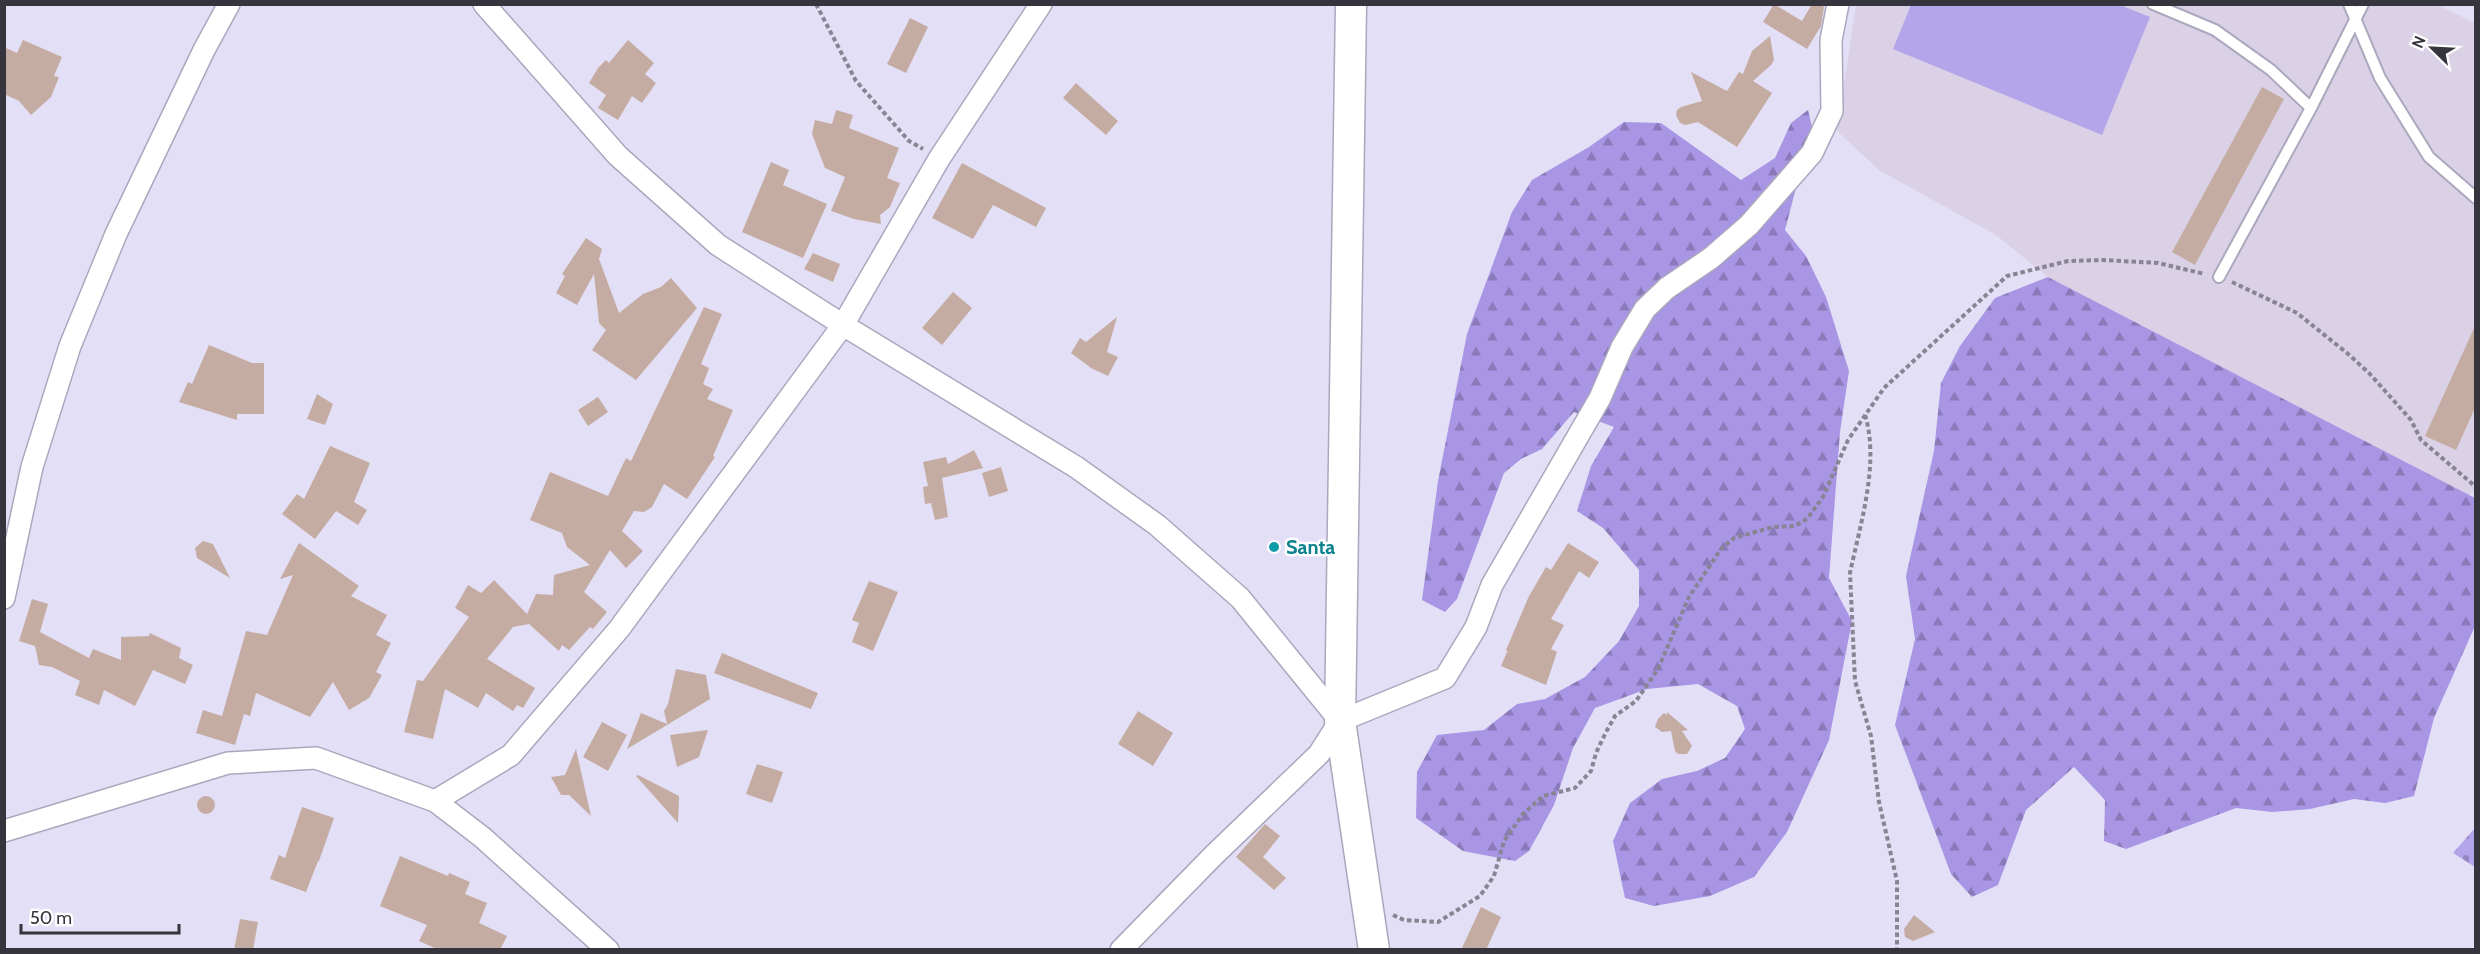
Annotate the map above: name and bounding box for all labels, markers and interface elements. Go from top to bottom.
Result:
north arrow [2402,18,2462,78]
text: N [2408,33,2430,51]
place label: Santa [1286,535,1335,559]
marker: Santa [1267,540,1281,554]
scale bar [21,897,178,935]
text: 50 m [30,907,72,929]

